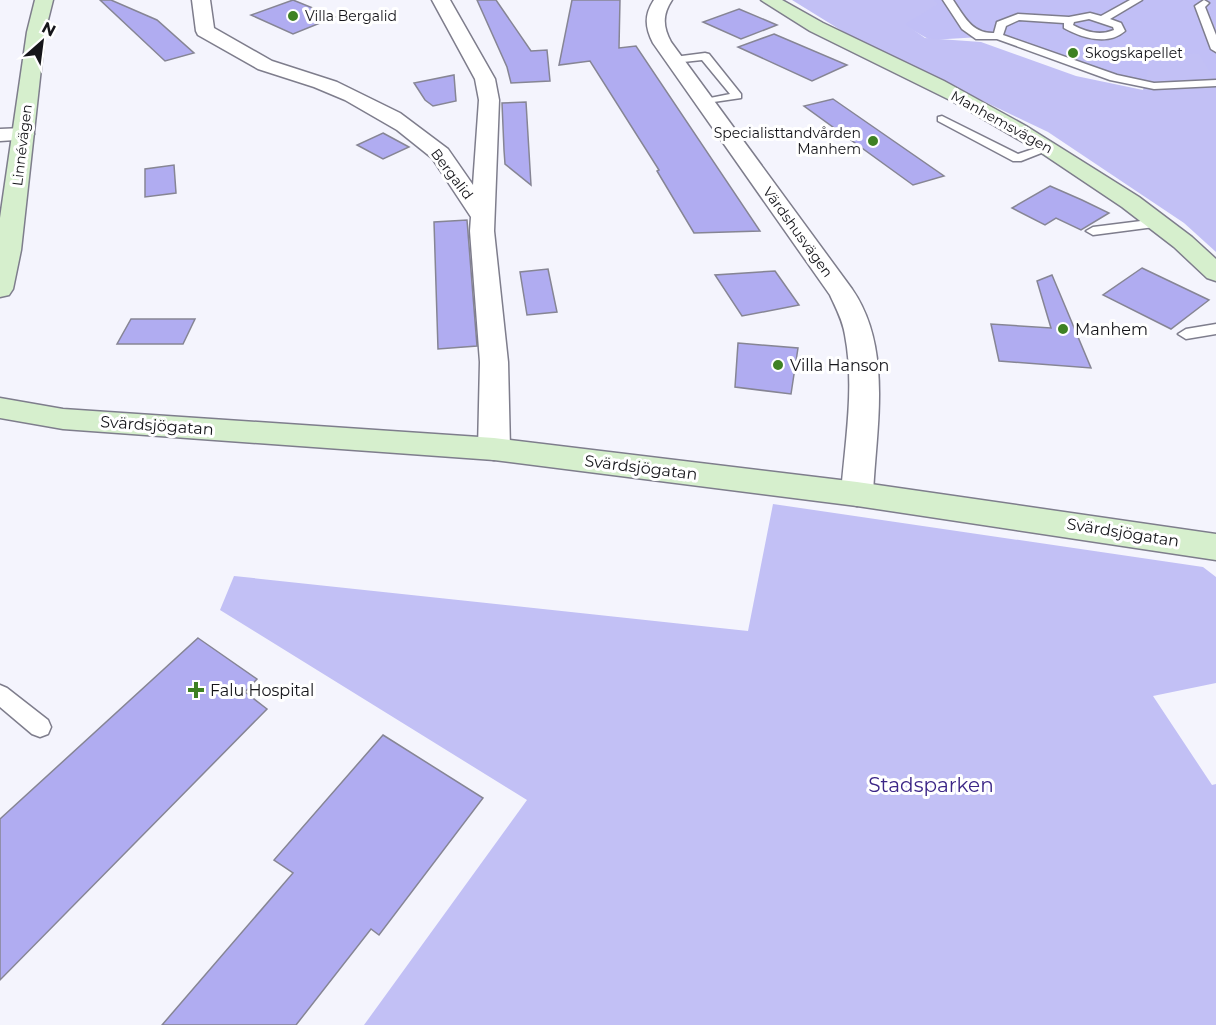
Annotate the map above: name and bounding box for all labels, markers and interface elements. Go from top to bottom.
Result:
place label: Villa Bergalid [305,7,397,25]
marker: Villa Bergalid [286,9,300,23]
north arrow [12,12,72,72]
text: N [39,18,59,41]
place label: Skogskapellet [1085,44,1183,62]
marker: Skogskapellet [1066,46,1080,60]
street label: Manhemsvägen [948,87,1056,157]
street label: Linnévägen [8,103,36,187]
place label: Specialisttandvården Manhem [714,124,861,158]
marker: Specialisttandvården Manhem [866,134,880,148]
street label: Bergalid [427,145,477,203]
street label: Värdshusvägen [759,183,837,281]
place label: Manhem [1075,320,1148,339]
marker: Manhem [1056,322,1070,336]
place label: Villa Hanson [790,356,889,375]
marker: Villa Hanson [771,358,785,372]
street label: Svärdsjögatan [100,412,214,439]
street label: Svärdsjögatan [583,451,698,484]
street label: Svärdsjögatan [1065,514,1181,551]
marker: Falu Hospital [187,681,205,699]
place label: Falu Hospital [210,681,314,700]
park label: Stadsparken [868,773,994,797]

